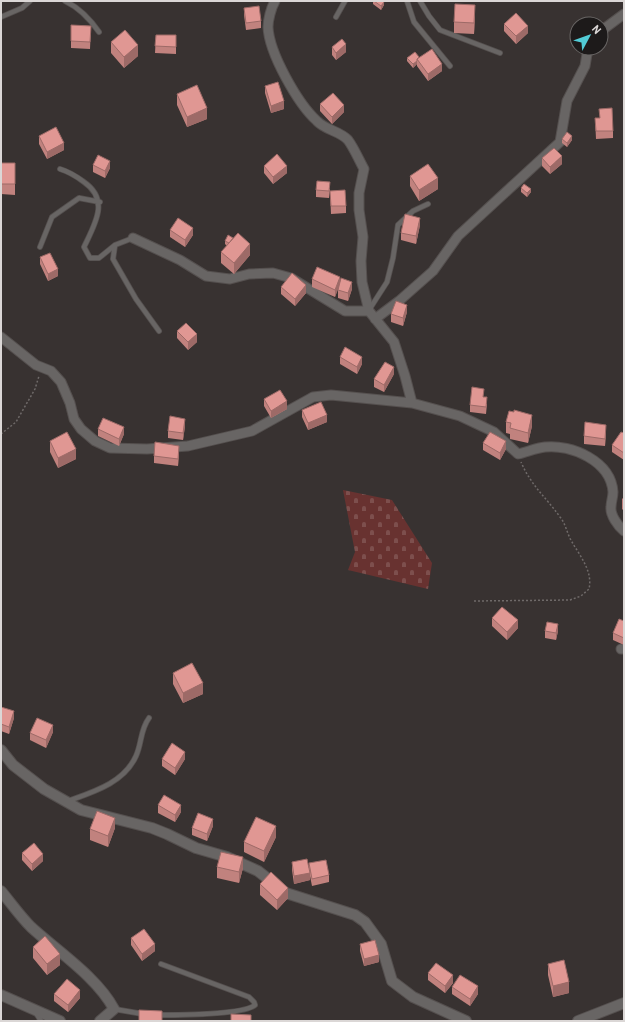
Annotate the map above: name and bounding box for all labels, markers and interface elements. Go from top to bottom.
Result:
north arrow [569,16,609,56]
text: N [590,22,604,36]

